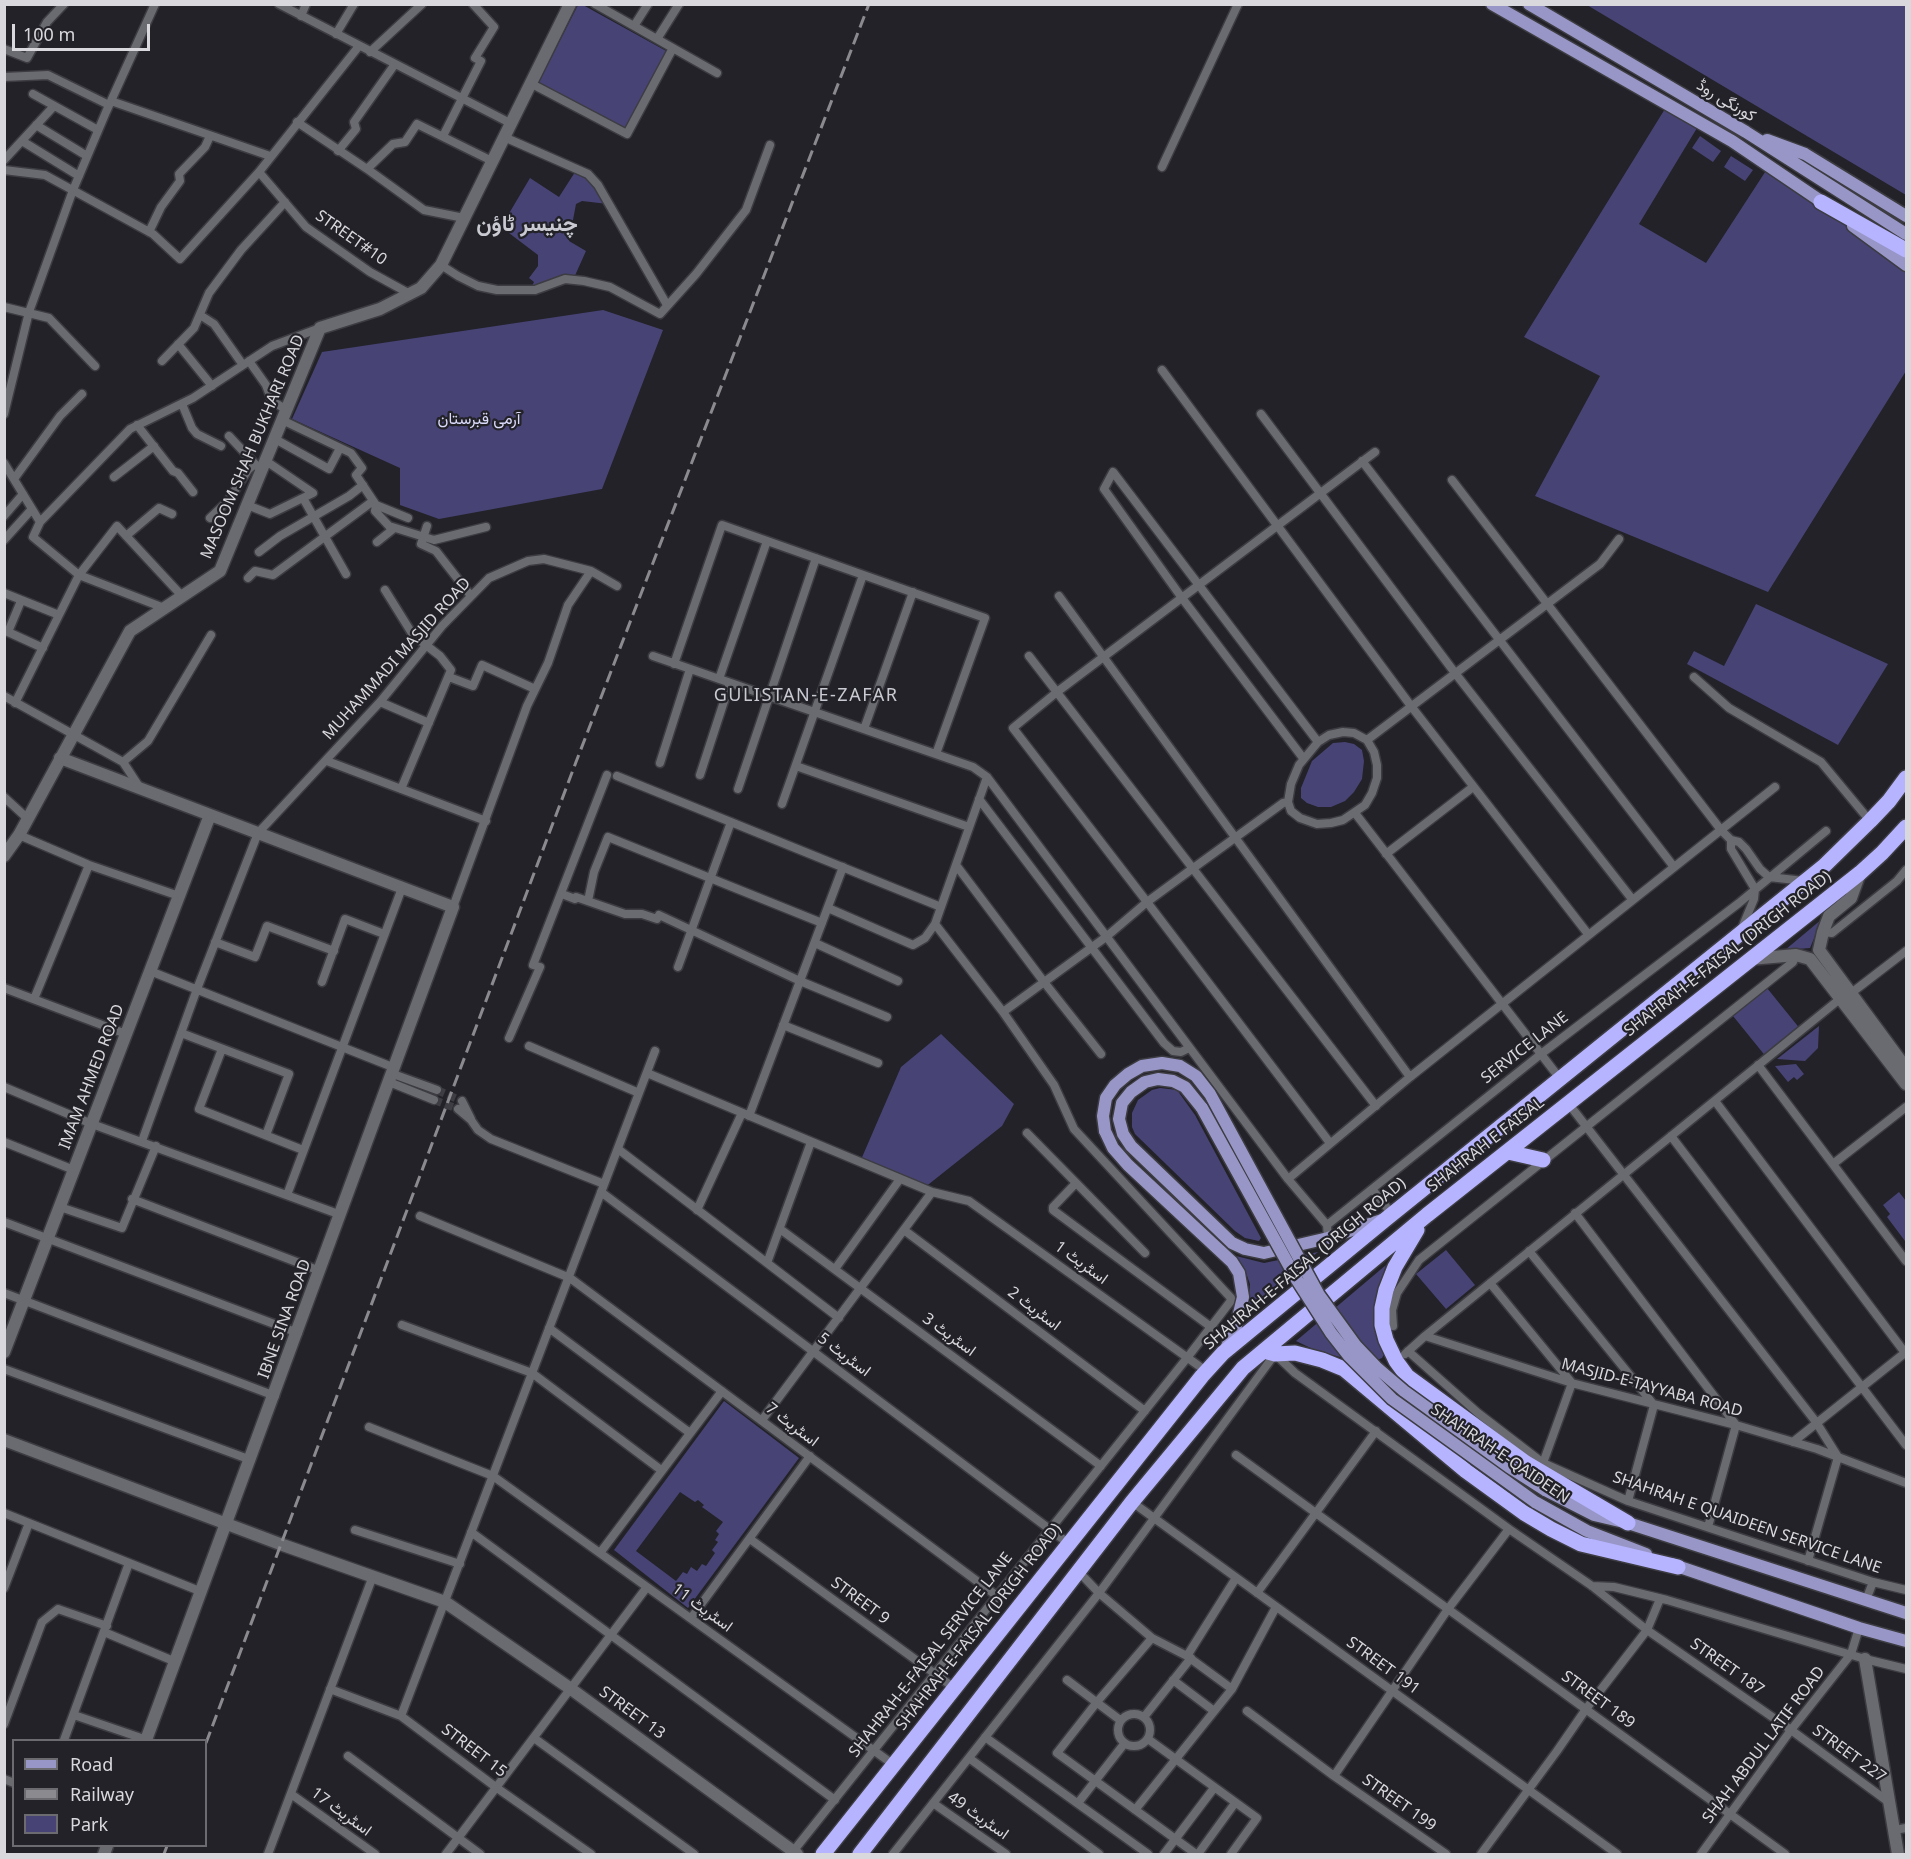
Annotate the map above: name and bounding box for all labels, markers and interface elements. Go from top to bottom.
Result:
scale bar [15,12,153,50]
text: 100 m [23,22,75,46]
street label: کورنگی روڈ [1693,76,1759,126]
street label: STREET#10 [312,206,390,270]
district label: چنیسر ٹاؤن [476,212,578,238]
street label: MASOOM SHAH BUKHARI ROAD [197,332,309,562]
park label: آرمی قبرستان [438,409,520,429]
street label: MUHAMMADI MASJID ROAD [319,574,475,744]
district label: GULISTAN-E-ZAFAR [714,685,898,707]
street label: SHAHRAH-E-FAISAL (DRIGH ROAD) [1621,867,1835,1041]
street label: IMAM AHMED ROAD [55,1002,129,1152]
street label: SERVICE LANE [1478,1008,1572,1088]
street label: SHAHRAH E FAISAL [1424,1093,1548,1197]
street label: SHAHRAH-E-FAISAL (DRIGH ROAD) [1200,1174,1410,1354]
street label: اسٹریٹ 1 [1051,1237,1111,1289]
street label: IBNE SINA ROAD [254,1257,316,1381]
street label: اسٹریٹ 2 [1004,1283,1064,1335]
street label: اسٹریٹ 3 [919,1309,979,1361]
street label: اسٹریٹ 5 [814,1329,874,1381]
street label: MASJID-E-TAYYABA ROAD [1559,1355,1745,1421]
street label: اسٹریٹ 7 [762,1399,822,1451]
street label: SHAHRAH-E-QAIDEEN [1427,1400,1573,1508]
street label: SHAHRAH E QUAIDEEN SERVICE LANE [1610,1468,1884,1578]
street label: SHAHRAH-E-FAISAL (DRIGH ROAD) [892,1520,1066,1734]
street label: SHAHRAH-E-FAISAL SERVICE LANE [845,1549,1017,1761]
street label: STREET 9 [827,1573,893,1629]
street label: اسٹریٹ 11 [668,1580,736,1636]
street label: STREET 191 [1343,1633,1423,1699]
street label: STREET 187 [1686,1634,1768,1700]
street label: SHAH ABDUL LATIF ROAD [1699,1663,1829,1827]
street label: STREET 189 [1558,1667,1638,1733]
street label: STREET 13 [595,1683,669,1743]
street label: STREET 15 [438,1720,510,1782]
street label: STREET 227 [1809,1721,1889,1787]
legend [12,1739,207,1847]
text: Road [70,1752,113,1776]
street label: STREET 199 [1358,1770,1440,1836]
text: Railway [70,1782,134,1806]
street label: اسٹریٹ 17 [307,1784,375,1840]
street label: اسٹریٹ 49 [944,1788,1012,1844]
text: Park [70,1812,108,1836]

